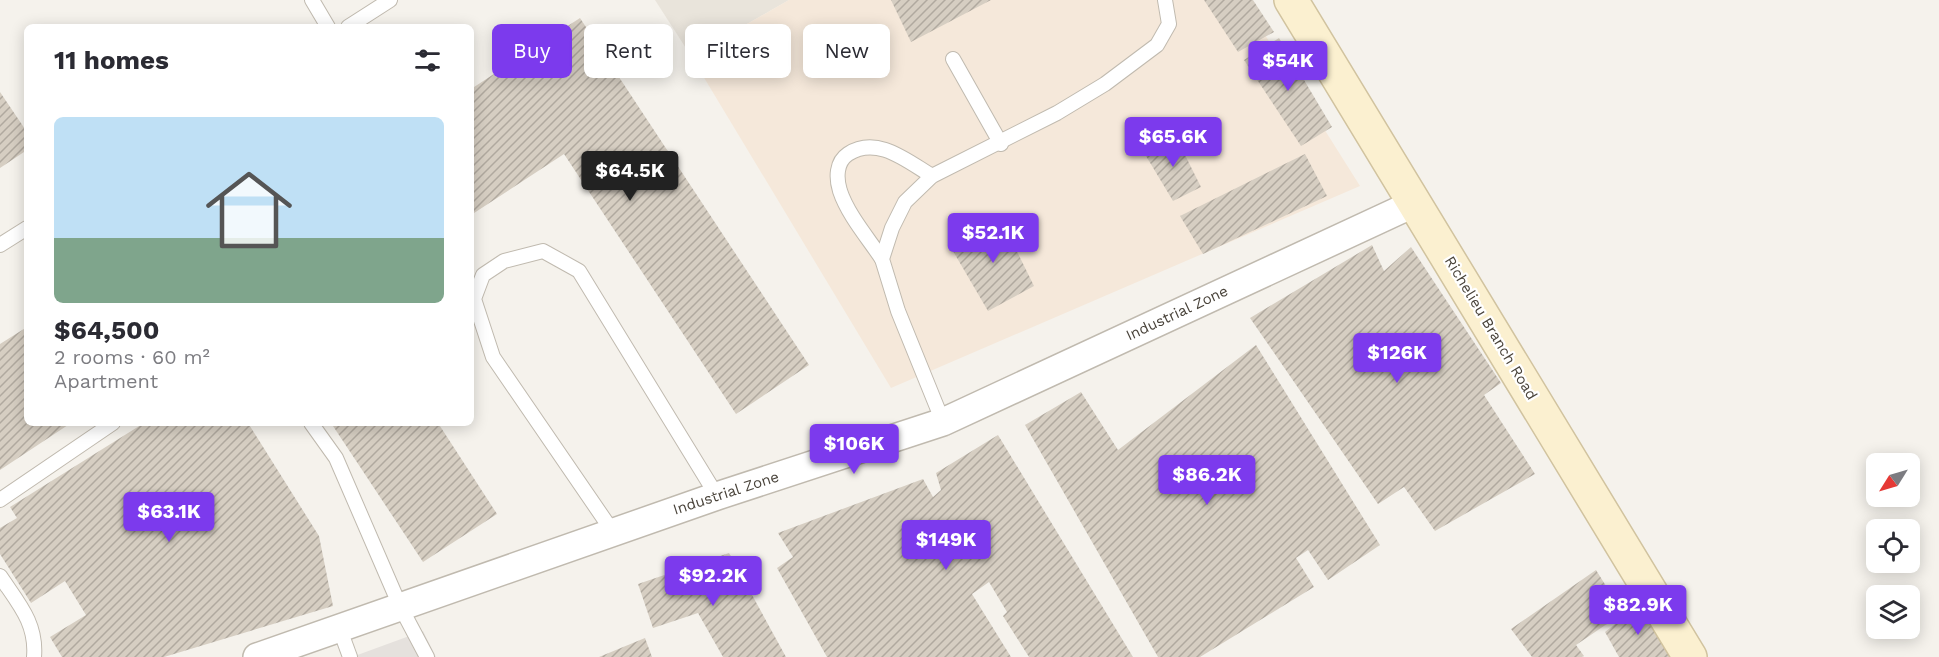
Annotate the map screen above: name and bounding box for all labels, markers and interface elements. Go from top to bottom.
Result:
chip: Buy [492,24,572,78]
chip: Rent [584,24,673,78]
chip: Filters [685,24,791,78]
chip: New [803,24,890,78]
pin: $54K [1252,41,1324,92]
icon: filters [411,44,444,77]
text: 11 homes [54,45,169,75]
text: $54K [1262,48,1314,72]
pin: $65.6K [1124,117,1222,168]
text: $65.6K [1139,124,1207,148]
pin: $64.5K [581,151,679,202]
icon: home [195,156,303,264]
text: $64.5K [595,158,665,182]
pin: $52.1K [944,213,1042,264]
text: $52.1K [962,220,1024,244]
street label: Richelieu Branch Road [1441,253,1541,403]
street label: Industrial Zone [1123,282,1231,344]
text: $64,500 [54,315,160,345]
pin: $126K [1355,333,1439,384]
text: $126K [1367,340,1427,364]
text: 2 rooms · 60 m² [54,345,210,369]
text: Apartment [54,369,158,393]
pin: $106K [812,424,896,475]
text: $106K [824,431,884,455]
north arrow [1866,453,1920,507]
map controls [1866,453,1920,639]
pin: $86.2K [1158,455,1256,506]
text: $86.2K [1172,462,1242,486]
street label: Industrial Zone [671,467,781,519]
pin: $63.1K [120,492,218,543]
text: $63.1K [137,499,201,523]
button: locate [1866,519,1920,573]
pin: $149K [904,520,988,571]
text: $149K [916,527,976,551]
pin: $92.2K [664,556,762,607]
text: $92.2K [679,563,747,587]
pin: $82.9K [1589,585,1687,636]
button: layers [1866,585,1920,639]
text: $82.9K [1603,592,1673,616]

